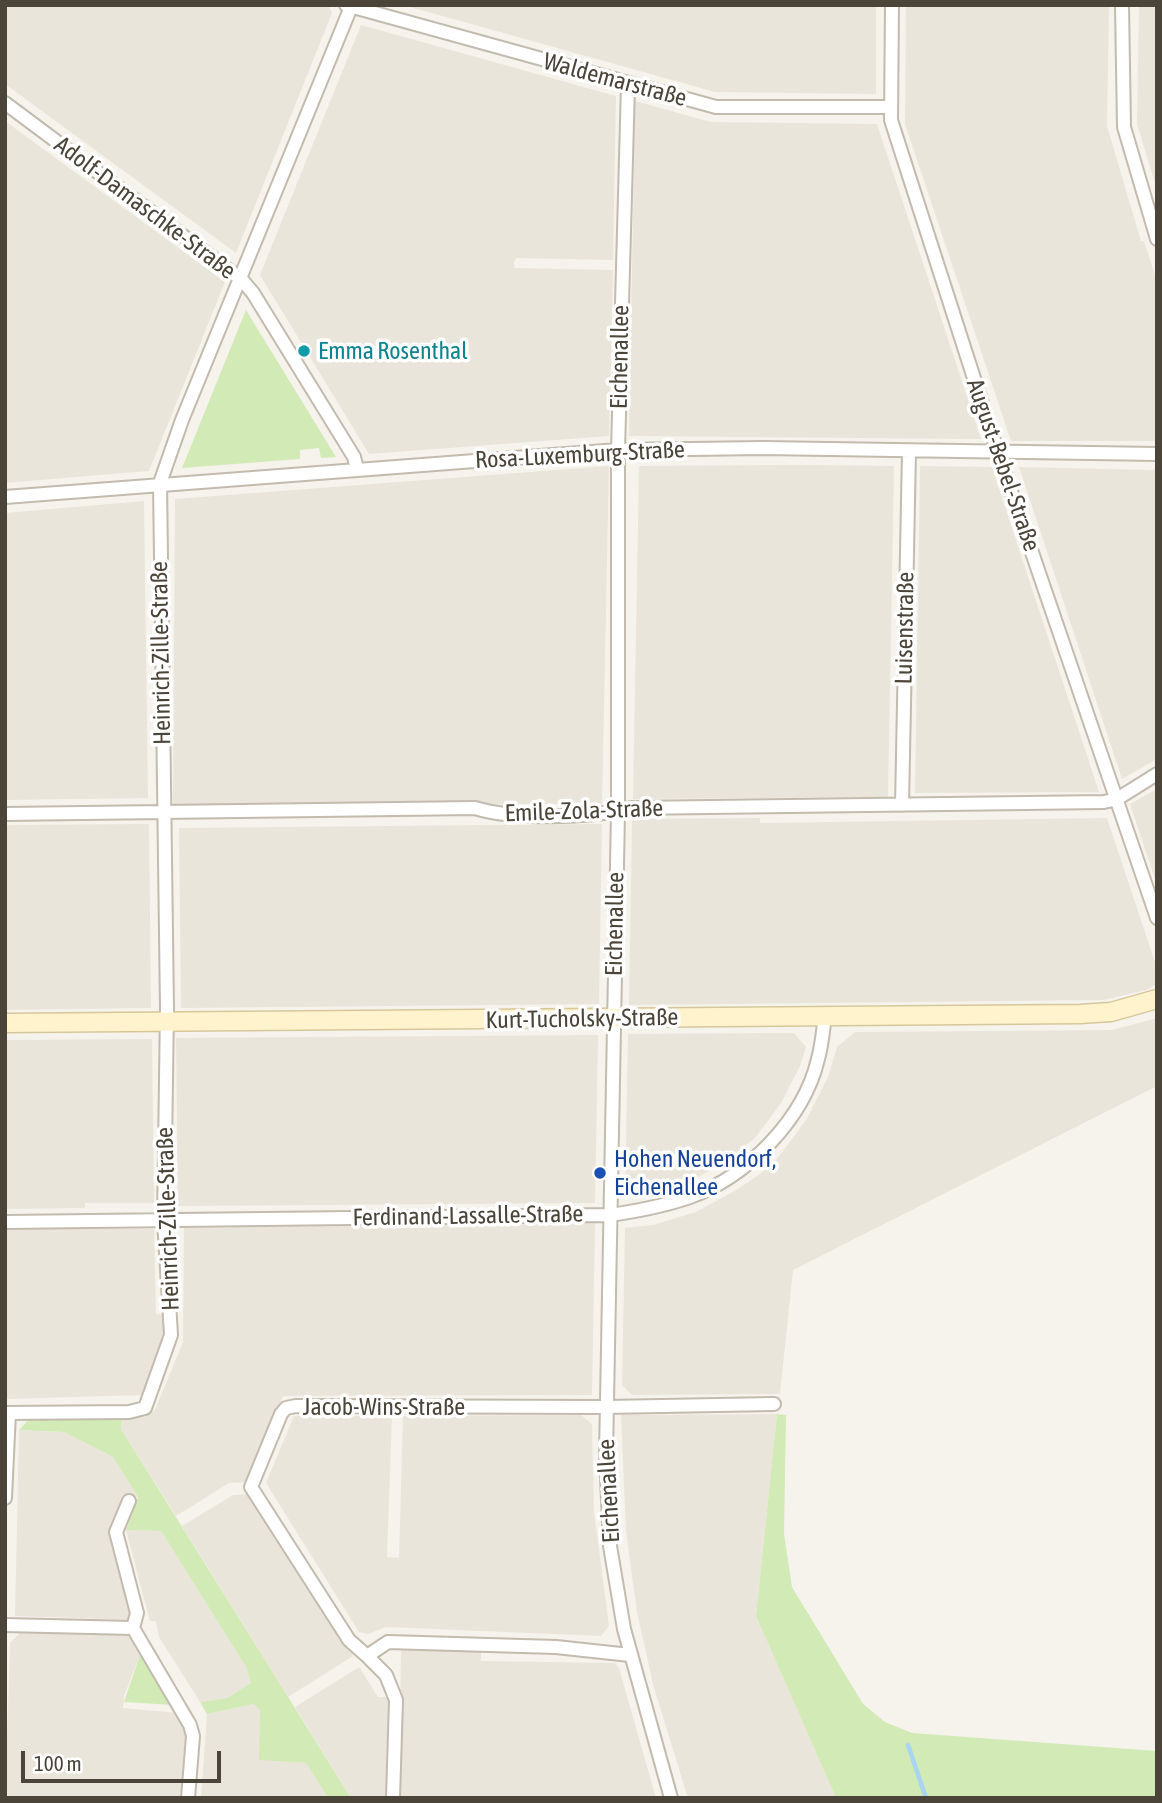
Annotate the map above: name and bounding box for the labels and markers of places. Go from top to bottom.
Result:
place label: Emma Rosenthal [318,337,468,365]
marker: Emma Rosenthal [296,343,312,359]
place label: Hohen Neuendorf, Eichenallee [614,1145,776,1201]
marker: Hohen Neuendorf, Eichenallee [592,1165,608,1181]

